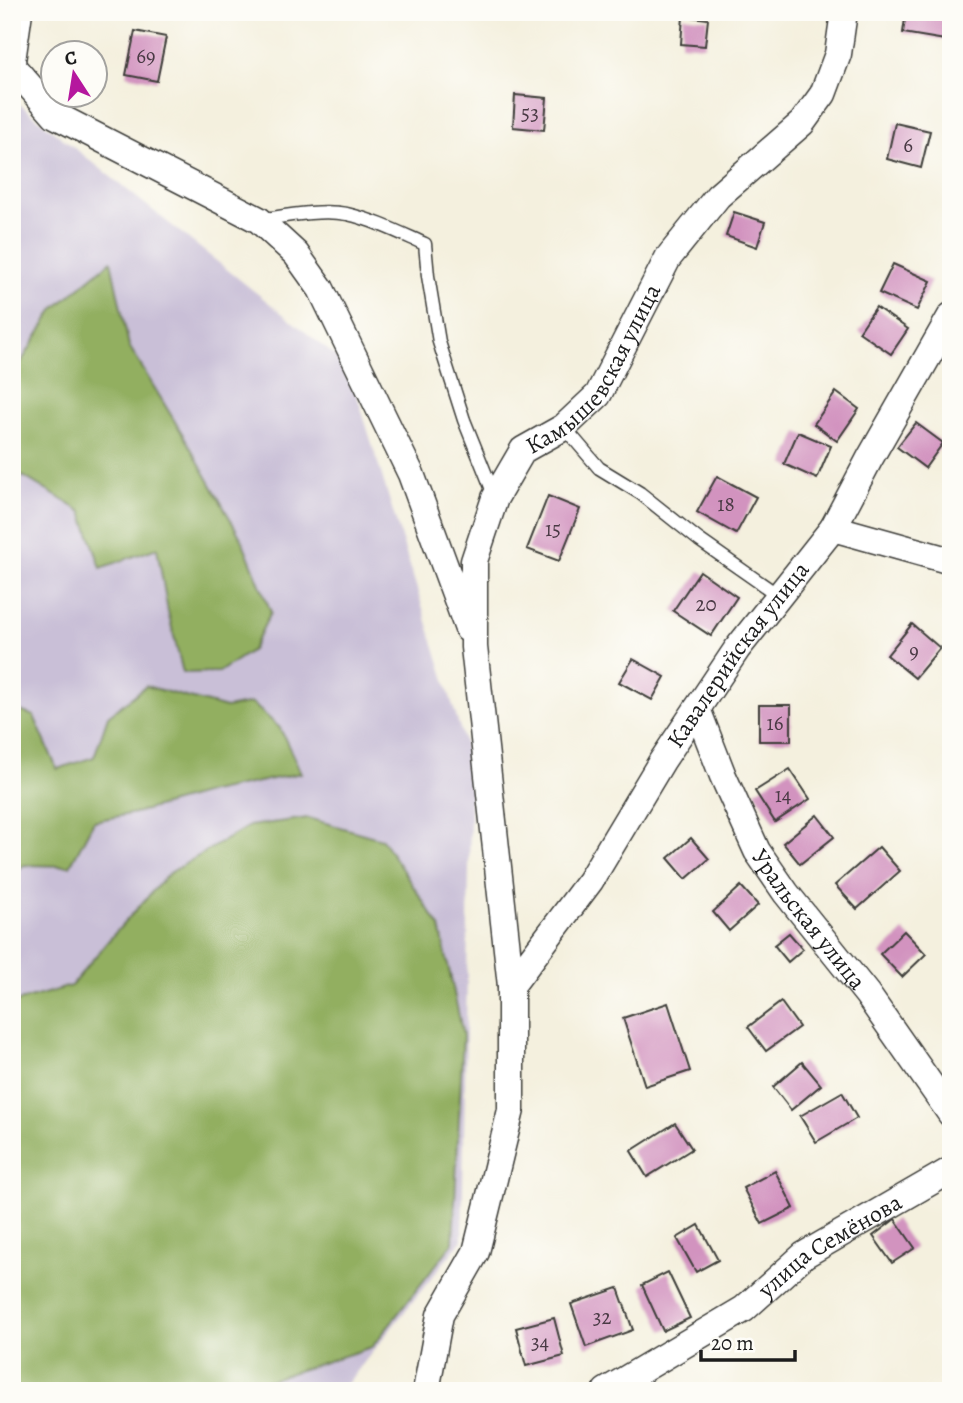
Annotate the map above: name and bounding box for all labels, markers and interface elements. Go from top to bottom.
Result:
north arrow [38,38,108,108]
house number: 69 [136,42,156,70]
text: С [62,44,79,72]
house number: 53 [521,99,539,127]
house number: 6 [903,131,913,159]
street label: Камышевская улица [520,278,668,461]
house number: 18 [717,490,735,518]
house number: 15 [545,515,561,543]
street label: Кавалерийская улица [659,555,816,754]
house number: 20 [695,590,717,618]
house number: 9 [909,637,919,665]
house number: 16 [767,709,784,737]
house number: 14 [775,781,791,809]
street label: Уральская улица [744,842,873,997]
street label: улица Семёнова [750,1186,908,1306]
house number: 32 [593,1303,611,1331]
scale bar [701,1319,795,1363]
house number: 34 [531,1328,549,1356]
text: 20 m [711,1329,754,1357]

